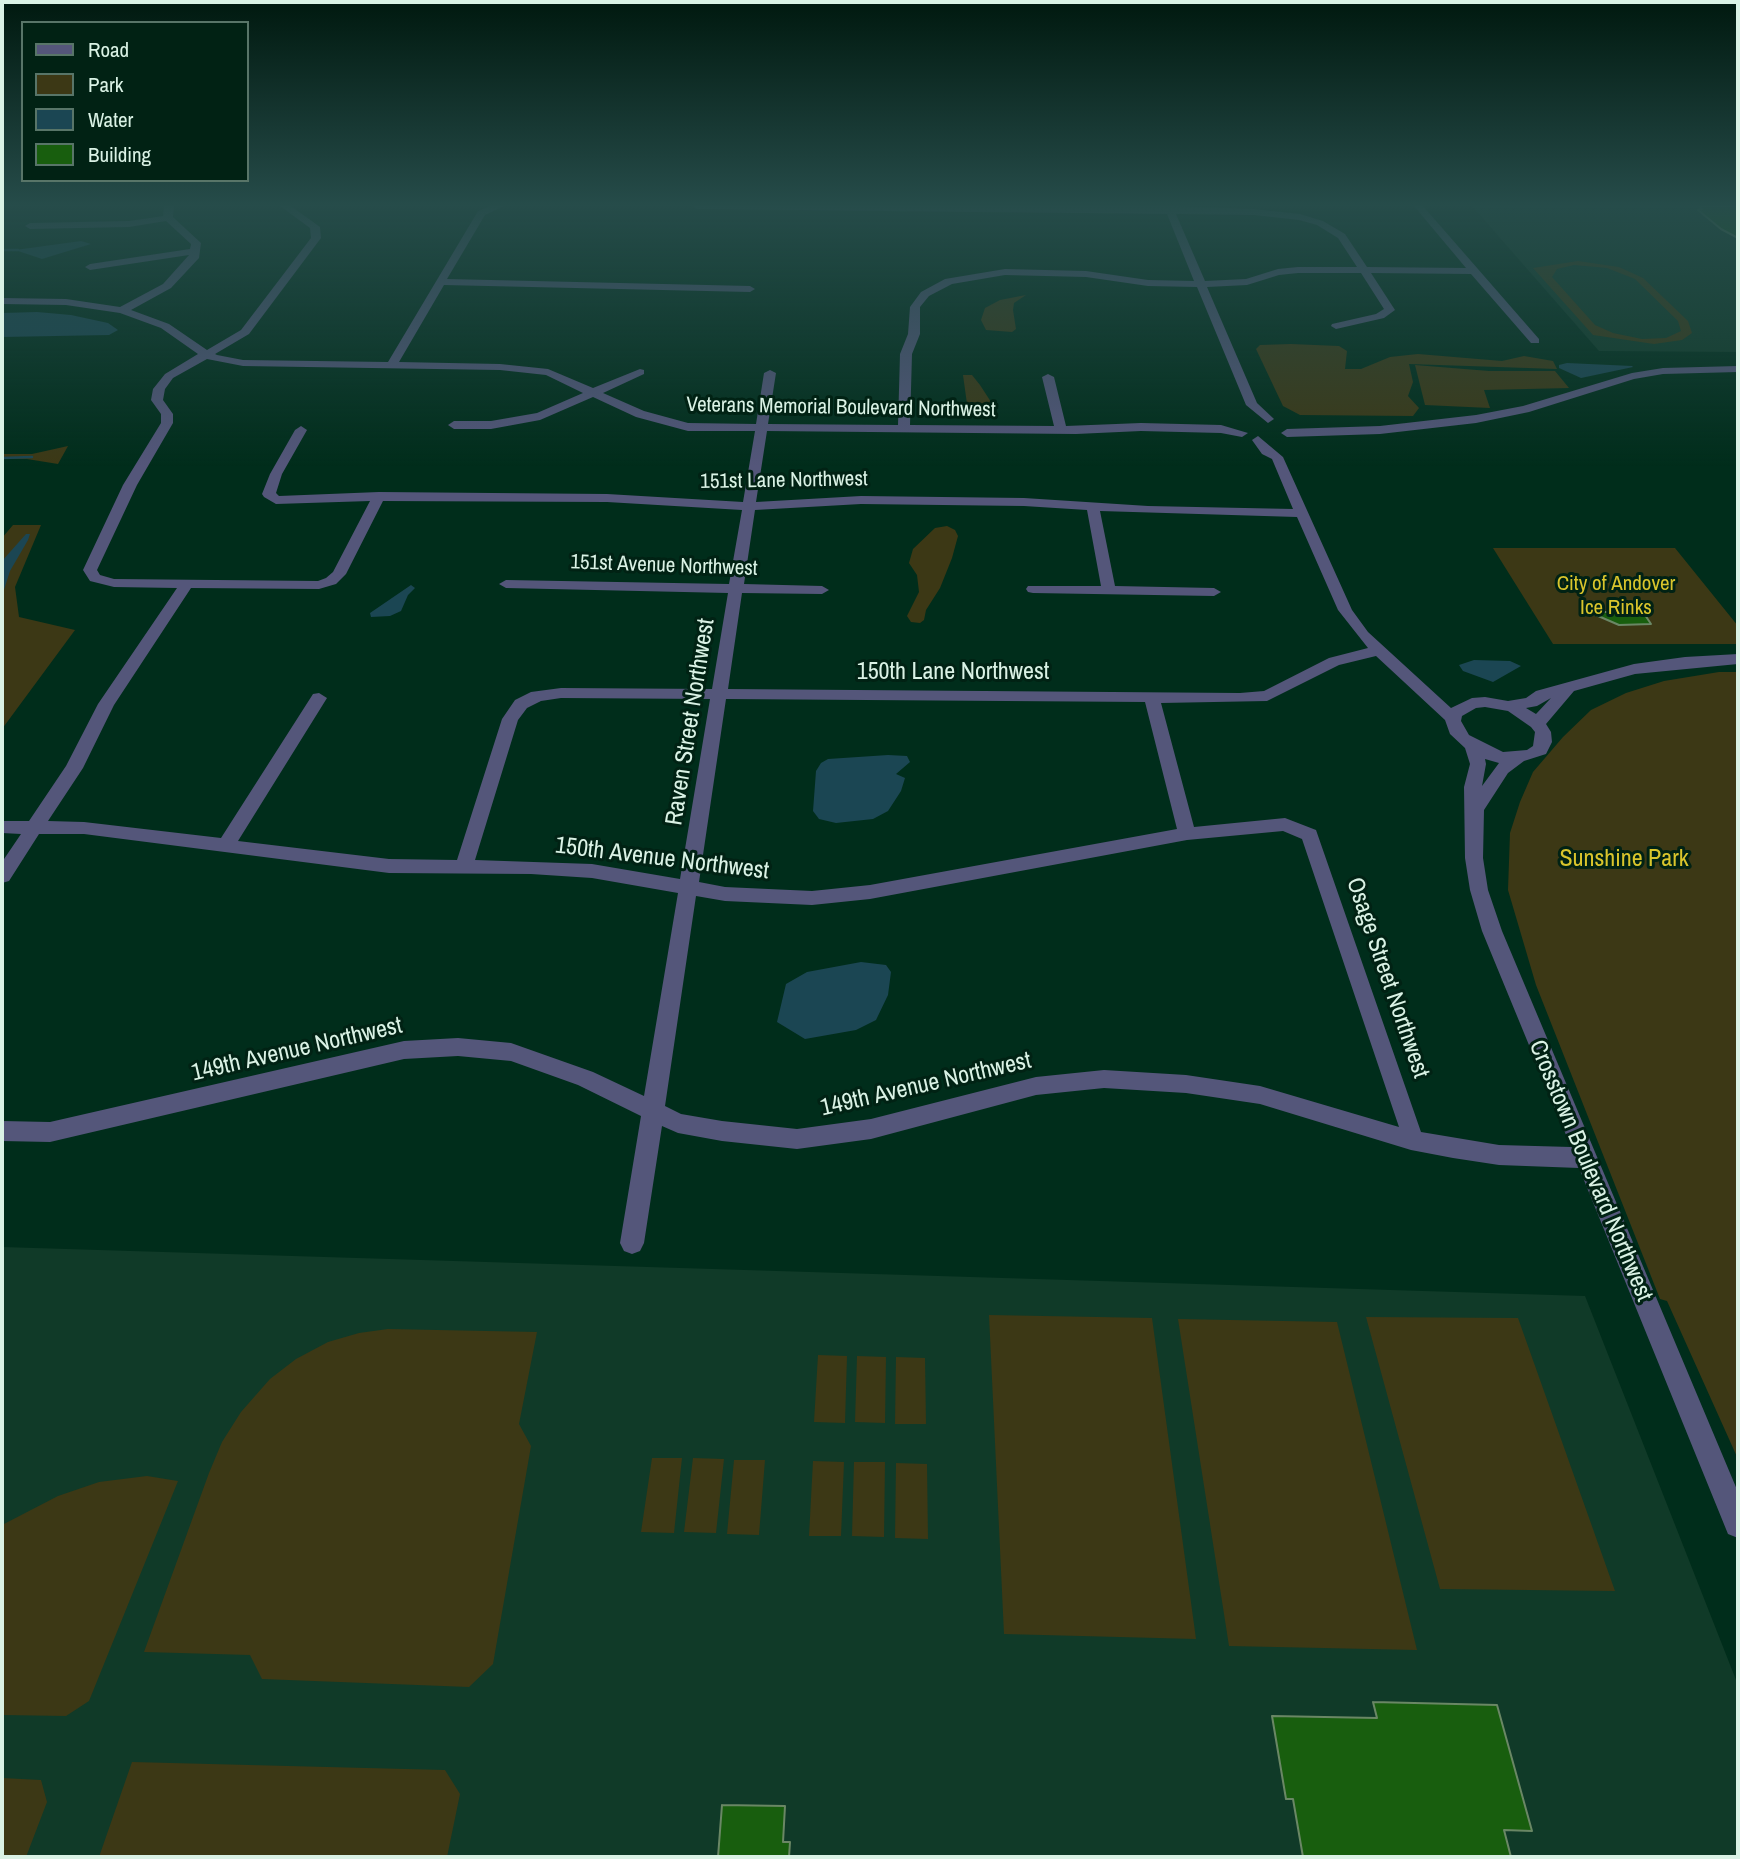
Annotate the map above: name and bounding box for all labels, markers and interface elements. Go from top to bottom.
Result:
legend [21,21,248,182]
text: Road [88,35,129,64]
text: Park [88,70,123,99]
text: Water [88,105,133,134]
text: Building [88,140,151,169]
street label: Veterans Memorial Boulevard Northwest [686,393,996,423]
street label: 151st Lane Northwest [700,467,868,495]
street label: 151st Avenue Northwest [570,550,758,582]
park label: City of Andover Ice Rinks [1557,571,1675,621]
street label: Raven Street Northwest [660,617,722,827]
street label: 150th Lane Northwest [857,659,1049,687]
street label: 150th Avenue Northwest [553,832,771,886]
park label: Sunshine Park [1559,846,1689,874]
street label: Osage Street Northwest [1339,874,1435,1082]
street label: 149th Avenue Northwest [189,1012,405,1088]
street label: Crosstown Boulevard Northwest [1522,1036,1658,1306]
street label: 149th Avenue Northwest [818,1047,1034,1123]

